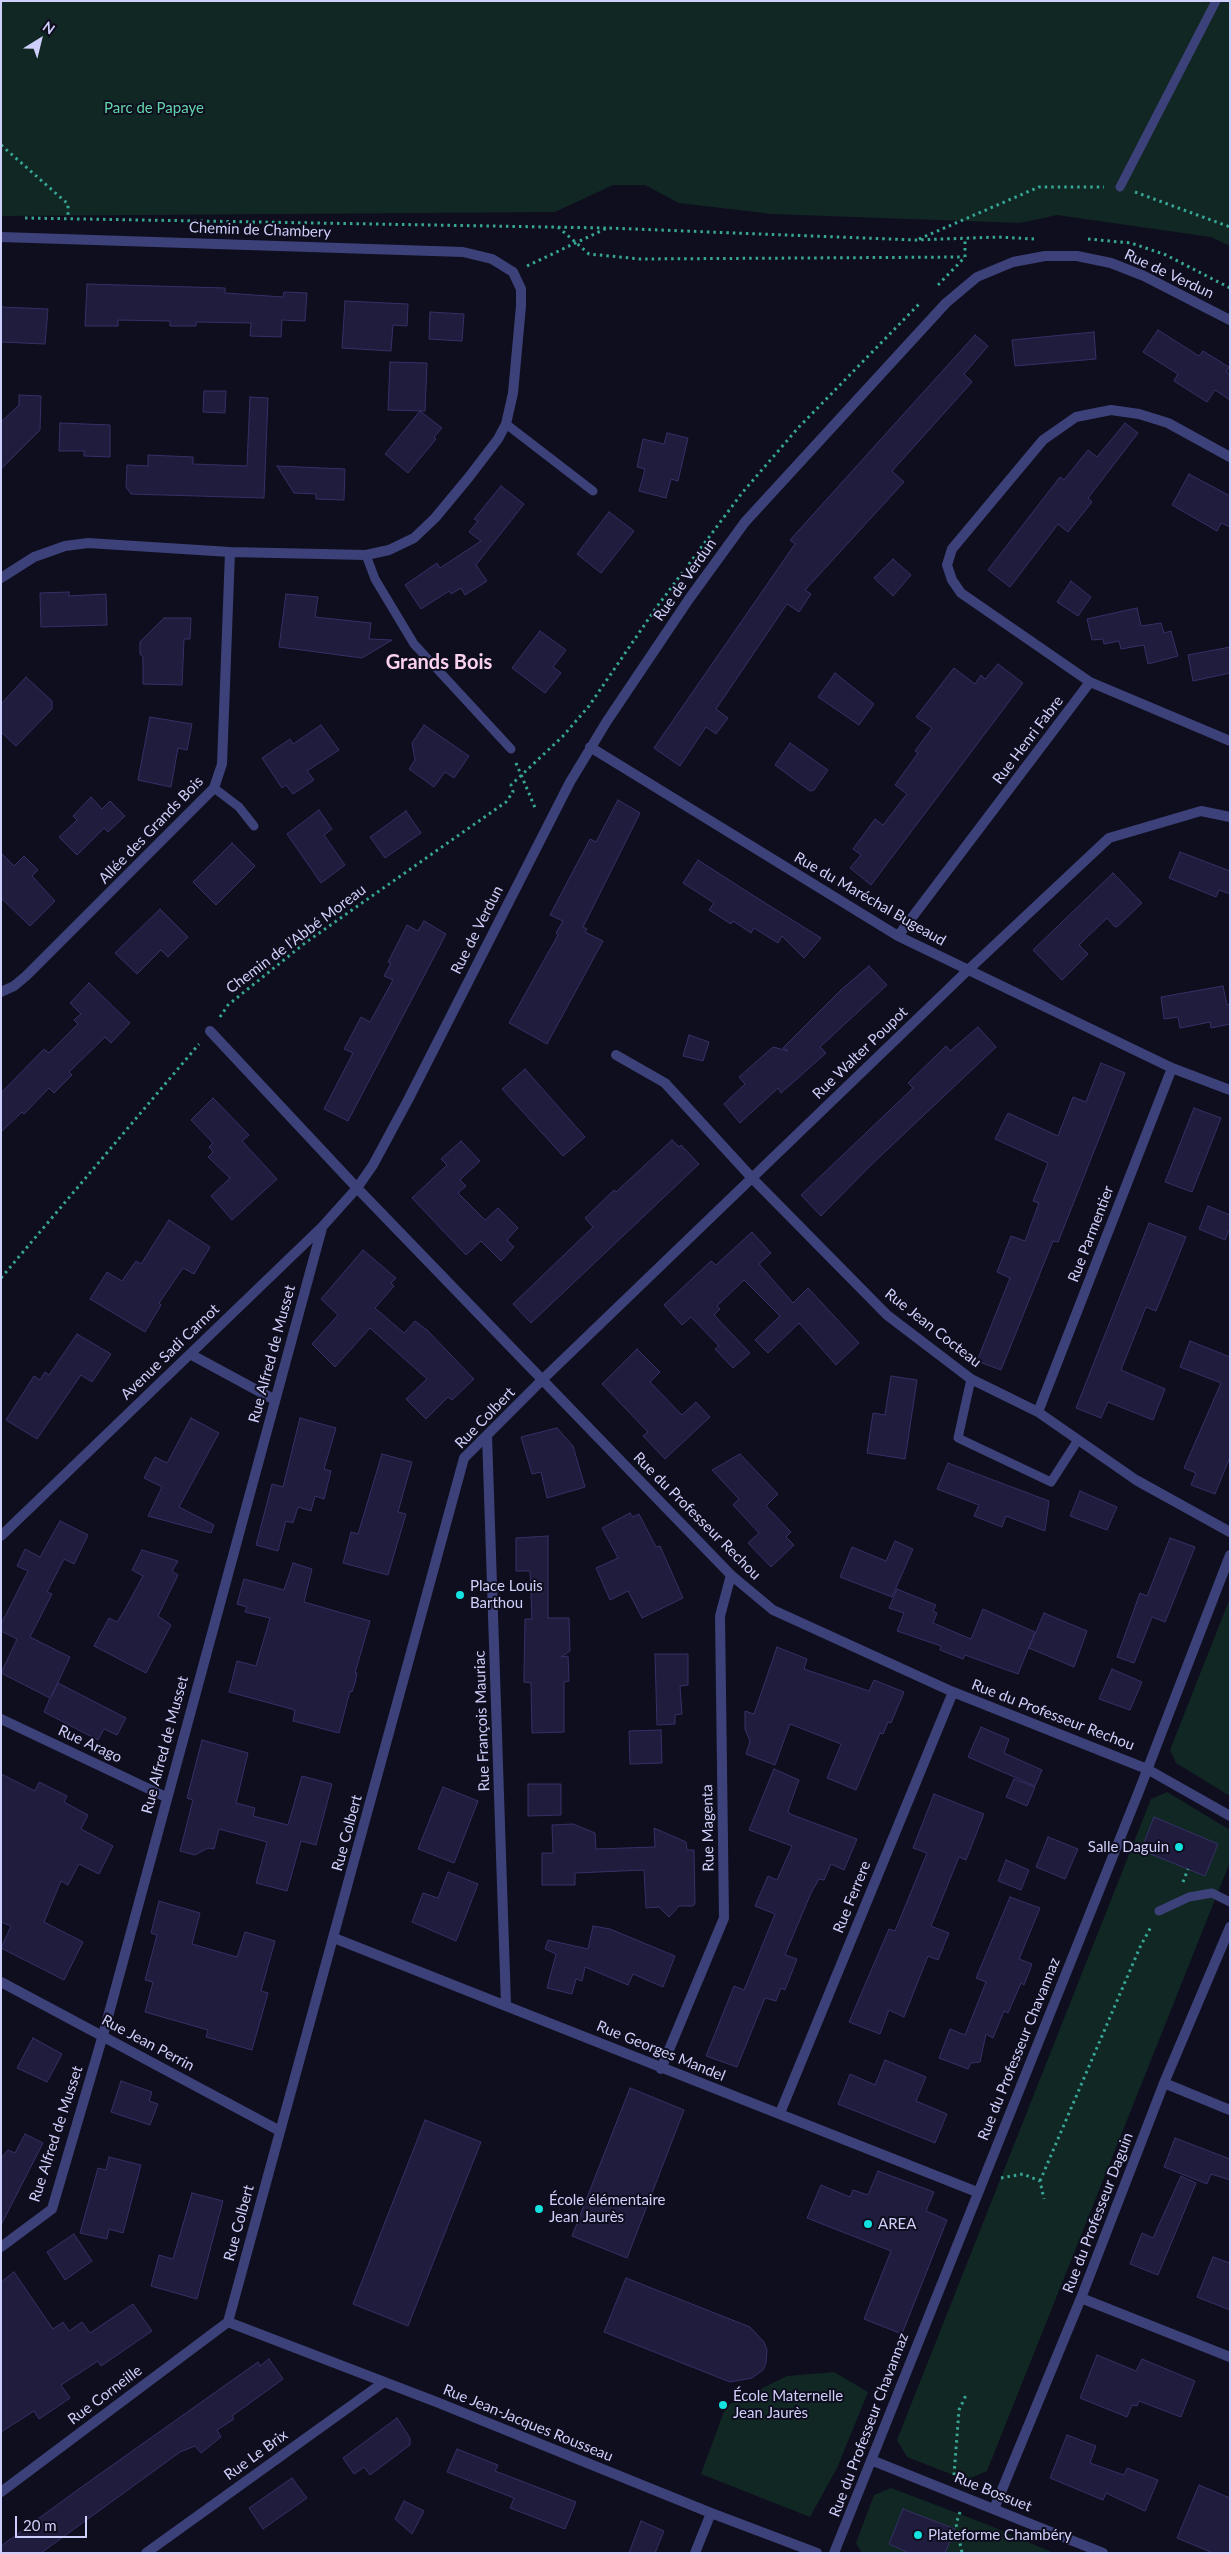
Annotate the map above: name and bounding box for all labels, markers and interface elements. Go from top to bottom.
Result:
north arrow [15,15,65,65]
text: N [40,17,58,38]
park label: Parc de Papaye [104,99,204,117]
street label: Chemin de Chambery [189,219,331,241]
street label: Rue de Verdun [1121,245,1217,303]
street label: Rue de Verdun [650,535,720,625]
district label: Grands Bois [386,651,492,675]
street label: Rue Henri Fabre [989,692,1067,788]
street label: Allée des Grands Bois [95,773,207,887]
street label: Rue du Maréchal Bugeaud [791,848,949,950]
street label: Chemin de l’Abbé Moreau [223,881,369,997]
street label: Rue de Verdun [447,883,507,977]
street label: Rue Walter Poupot [809,1003,911,1103]
street label: Rue Parmentier [1064,1183,1118,1285]
street label: Rue Alfred de Musset [245,1283,299,1425]
street label: Rue Jean Cocteau [881,1285,985,1371]
street label: Avenue Sadi Carnot [117,1300,223,1404]
street label: Rue Colbert [451,1384,519,1452]
street label: Rue du Professeur Rechou [630,1449,764,1583]
place label: Place Louis Barthou [470,1577,543,1612]
marker: Place Louis Barthou [454,1589,466,1601]
street label: Rue François Mauriac [471,1650,493,1792]
street label: Rue Alfred de Musset [138,1674,192,1816]
street label: Rue du Professeur Rechou [969,1676,1137,1754]
street label: Rue Arago [55,1721,125,1767]
street label: Rue Magenta [698,1784,718,1872]
street label: Rue Colbert [328,1793,366,1873]
place label: Salle Daguin [1088,1838,1169,1856]
marker: Salle Daguin [1173,1841,1185,1853]
street label: Rue Ferrere [829,1858,875,1936]
street label: Rue du Professeur Chavannaz [974,1955,1064,2143]
street label: Rue Jean Perrin [99,2011,197,2075]
street label: Rue Georges Mandel [594,2017,728,2085]
street label: Rue Alfred de Musset [26,2064,86,2204]
street label: Rue du Professeur Daguin [1059,2130,1137,2296]
street label: Rue Colbert [220,2183,258,2263]
place label: École élémentaire Jean Jaurès [549,2191,666,2226]
marker: École élémentaire Jean Jaurès [533,2203,545,2215]
place label: AREA [878,2215,916,2233]
marker: AREA [862,2218,874,2230]
street label: Rue du Professeur Chavannaz [826,2331,912,2519]
street label: Rue Corneille [64,2361,146,2429]
street label: Rue Jean-Jacques Rousseau [440,2381,616,2465]
place label: École Maternelle Jean Jaurès [733,2387,843,2422]
marker: École Maternelle Jean Jaurès [717,2399,729,2411]
street label: Rue Le Brix [221,2426,291,2484]
street label: Rue Bossuet [952,2468,1034,2516]
scale bar [18,2506,90,2538]
text: 20 m [23,2516,57,2534]
place label: Plateforme Chambéry [928,2526,1072,2544]
marker: Plateforme Chambéry [912,2529,924,2541]

